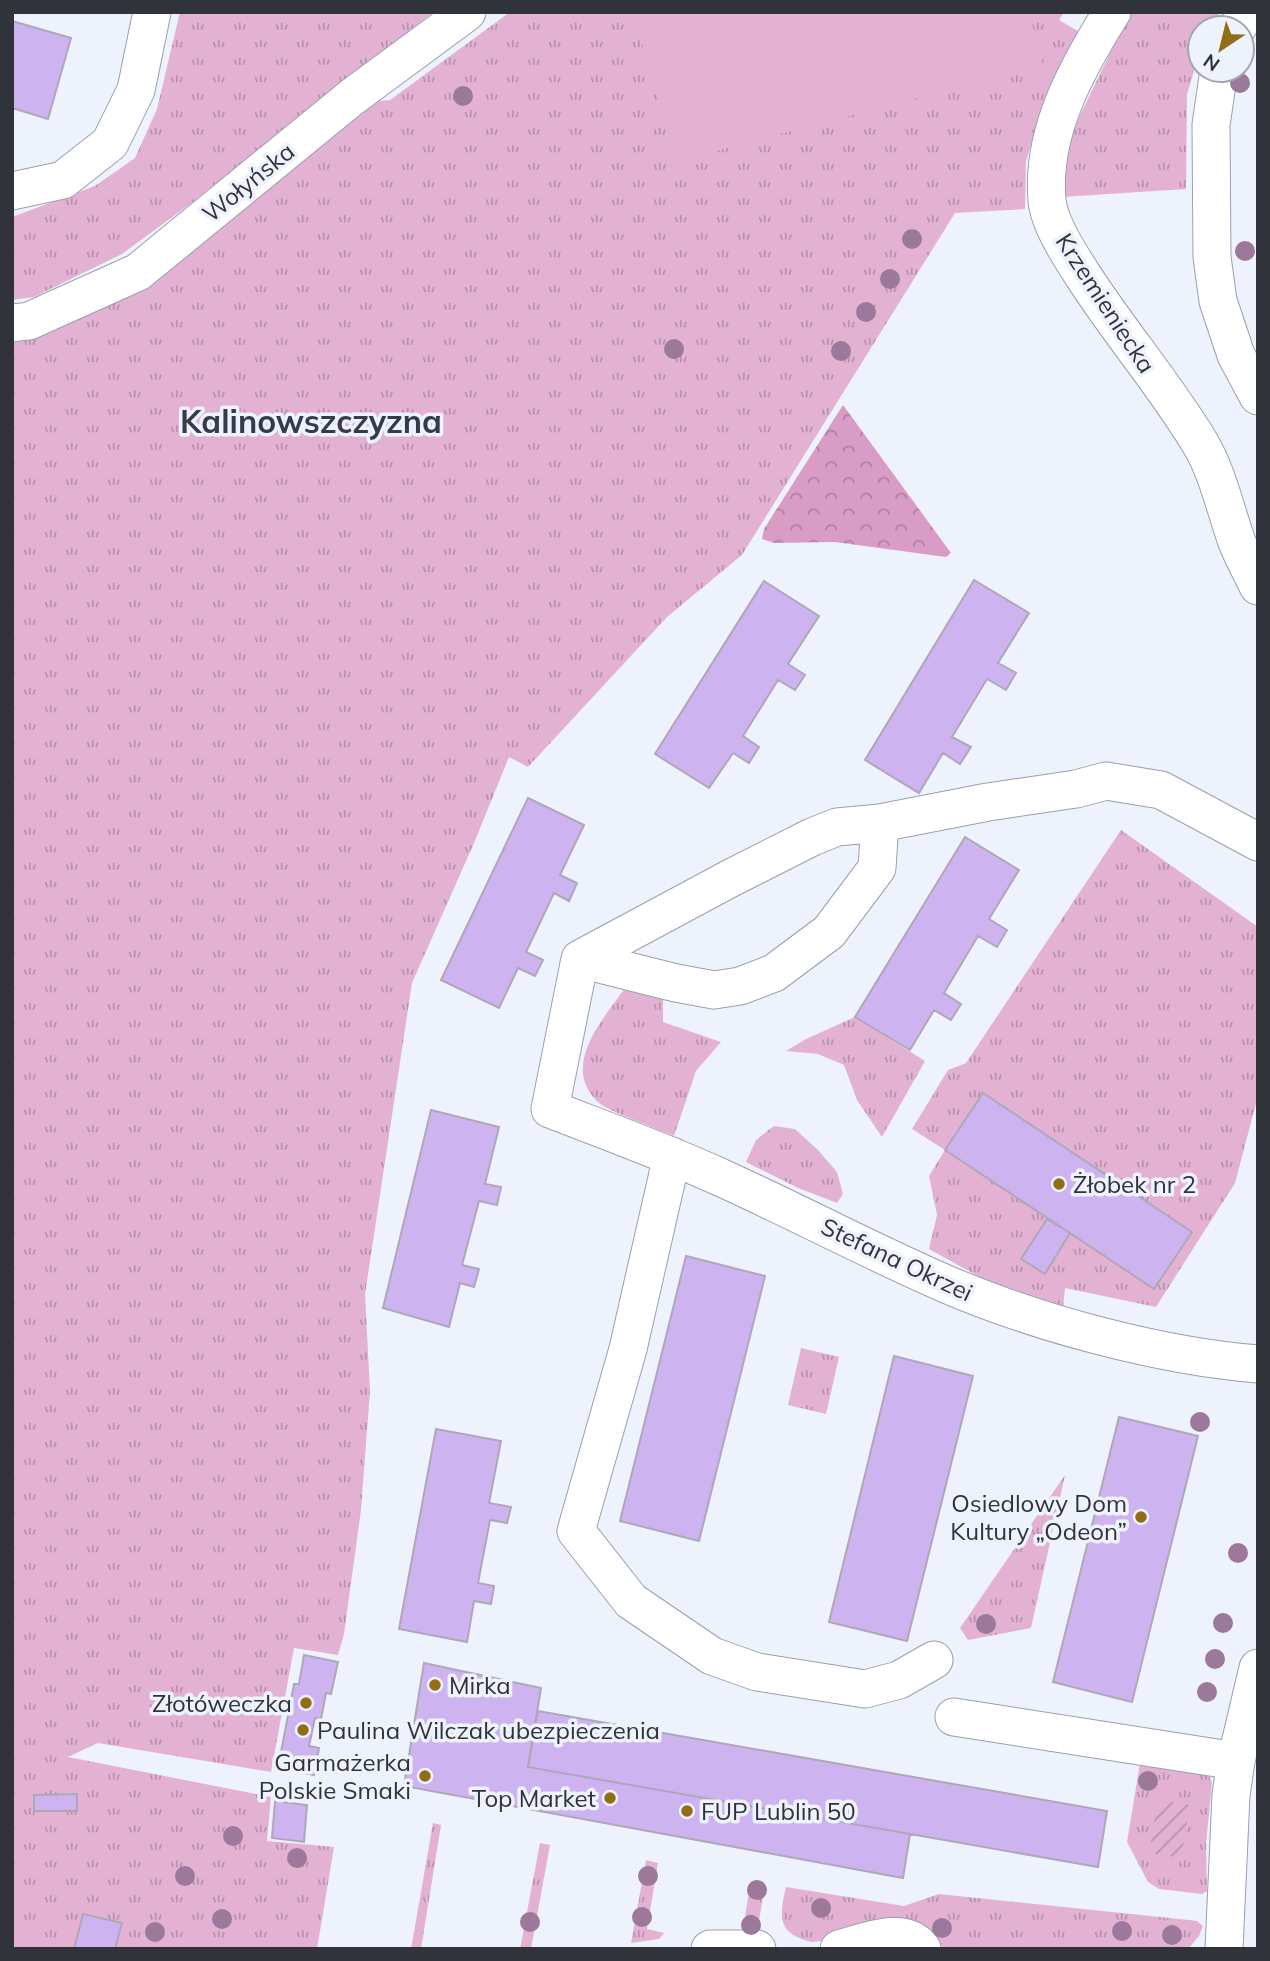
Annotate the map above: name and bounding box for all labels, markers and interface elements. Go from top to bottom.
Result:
north arrow [1186,14,1256,84]
text: N [1198,49,1224,77]
street label: Wołyńska [196,136,300,228]
street label: Krzemieniecka [1050,228,1162,378]
district label: Kalinowszczyzna [180,401,442,441]
place label: Żłobek nr 2 [1073,1169,1196,1199]
marker: Żłobek nr 2 [1051,1176,1067,1192]
street label: Stefana Okrzei [816,1211,978,1307]
place label: Osiedlowy Dom Kultury „Odeon” [950,1488,1127,1546]
marker: Osiedlowy Dom Kultury „Odeon” [1133,1509,1149,1525]
place label: Mirka [449,1670,511,1700]
marker: Mirka [427,1677,443,1693]
place label: Złotóweczka [152,1688,292,1718]
marker: Złotóweczka [298,1695,314,1711]
place label: Paulina Wilczak ubezpieczenia [317,1715,660,1745]
marker: Paulina Wilczak ubezpieczenia [295,1722,311,1738]
place label: Garmażerka Polskie Smaki [259,1747,411,1805]
marker: Garmażerka Polskie Smaki [417,1768,433,1784]
place label: Top Market [472,1783,596,1813]
marker: Top Market [602,1790,618,1806]
place label: FUP Lublin 50 [701,1796,856,1826]
marker: FUP Lublin 50 [679,1803,695,1819]

